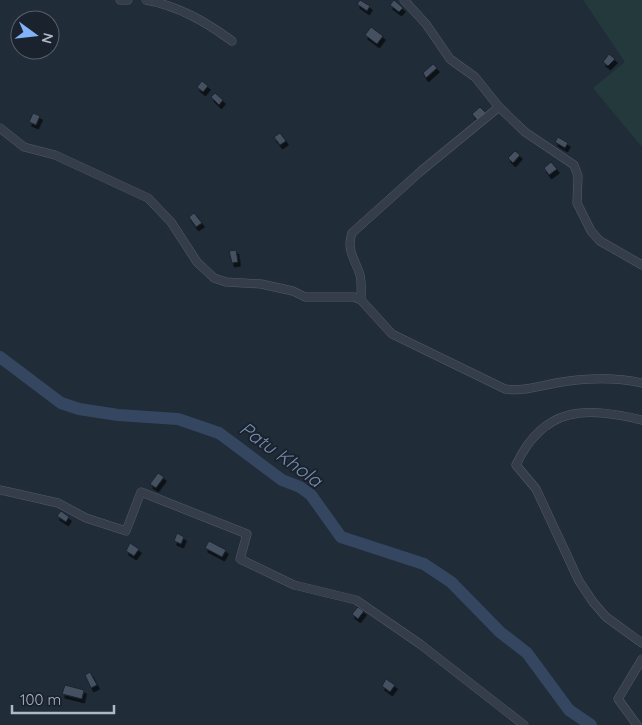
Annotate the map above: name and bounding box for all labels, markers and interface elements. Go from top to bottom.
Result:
north arrow [10,10,60,60]
text: N [38,31,58,46]
water label: Patu Khola [235,416,328,493]
scale bar [12,682,115,714]
text: 100 m [20,690,61,709]

